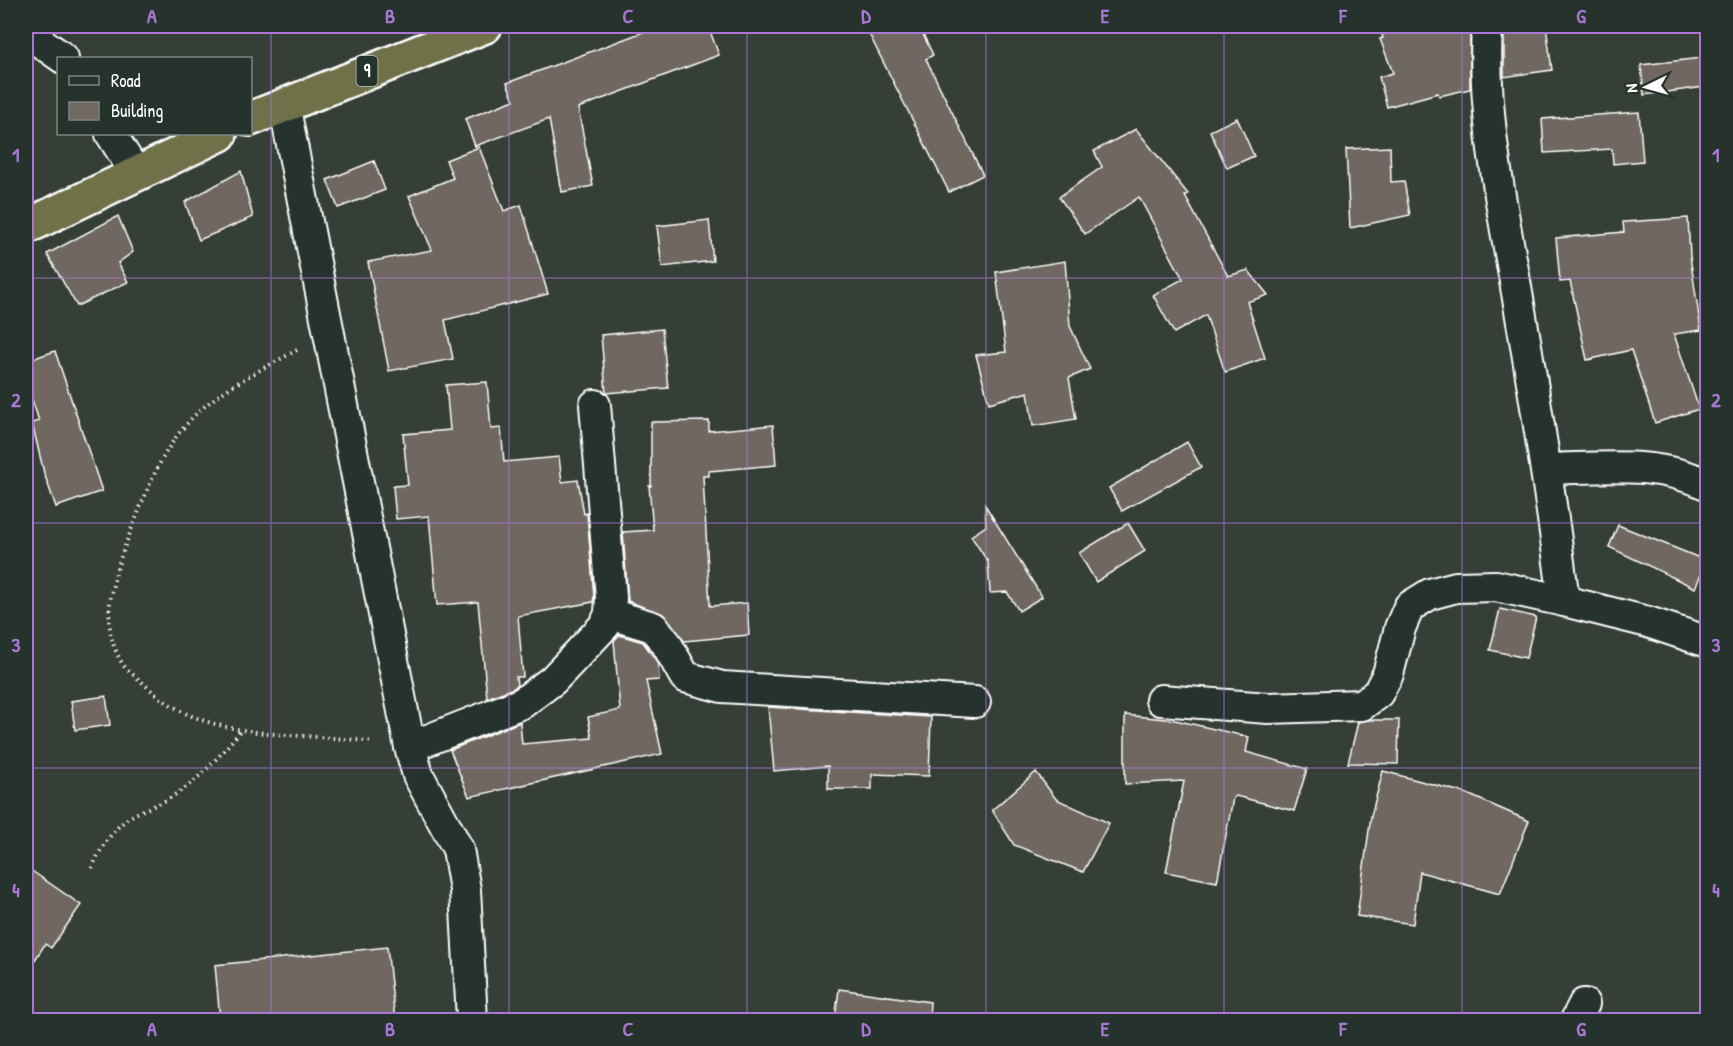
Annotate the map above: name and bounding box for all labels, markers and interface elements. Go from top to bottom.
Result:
text: A [147,2,157,29]
text: B [385,2,395,29]
text: C [623,2,634,29]
text: D [861,2,871,29]
text: E [1101,2,1110,29]
text: F [1338,2,1348,29]
text: G [1576,2,1586,29]
road number: 9 [356,56,378,86]
legend [57,57,252,135]
north arrow [1616,57,1676,117]
text: Road [111,68,141,93]
text: N [1620,83,1642,94]
text: Building [111,98,163,123]
text: 1 [12,141,20,168]
text: 1 [1712,141,1720,168]
text: 2 [11,386,21,413]
text: 2 [1711,386,1721,413]
text: 3 [12,631,21,658]
text: 3 [1712,631,1721,658]
text: 4 [12,876,20,903]
text: 4 [1712,876,1720,903]
text: A [147,1015,157,1042]
text: B [385,1015,395,1042]
text: C [623,1015,634,1042]
text: D [861,1015,871,1042]
text: E [1101,1015,1110,1042]
text: F [1338,1015,1348,1042]
text: G [1576,1015,1586,1042]

